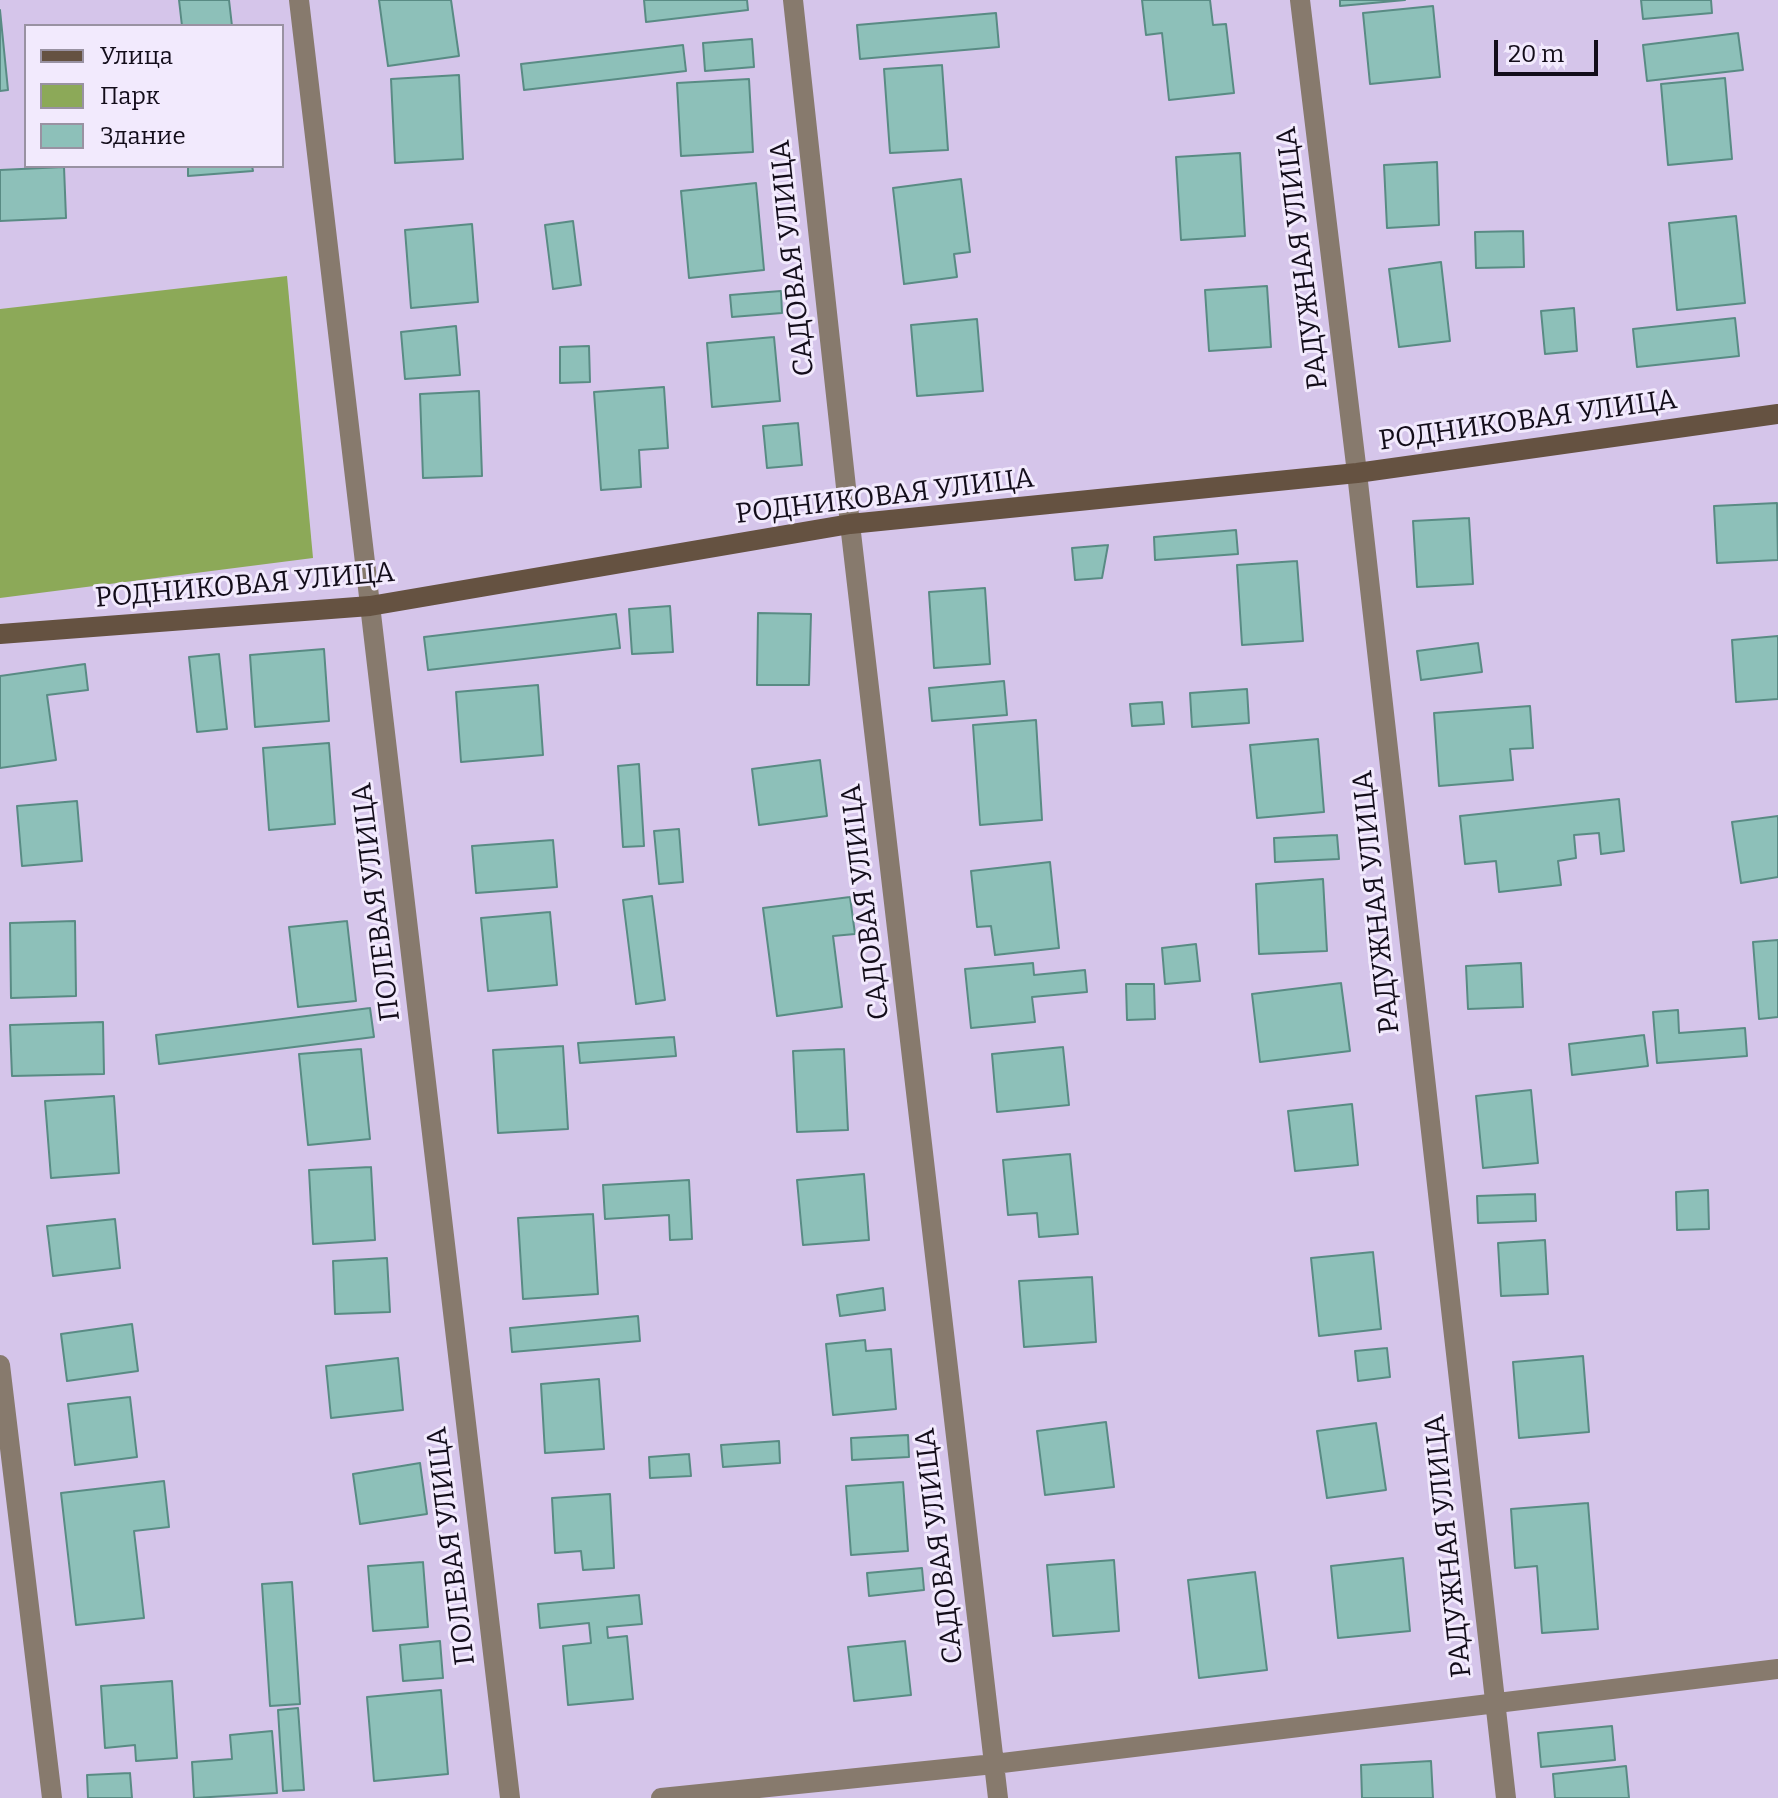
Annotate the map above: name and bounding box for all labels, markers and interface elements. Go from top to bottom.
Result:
legend [24,24,284,168]
scale bar [1498,24,1602,74]
text: 20 m [1508,40,1564,68]
text: Улица [100,42,173,70]
text: Парк [100,82,160,110]
text: Здание [100,122,186,150]
street label: РАДУЖНАЯ УЛИЦА [1270,125,1336,391]
street label: САДОВАЯ УЛИЦА [764,138,822,378]
street label: РОДНИКОВАЯ УЛИЦА [1377,383,1679,459]
street label: РОДНИКОВАЯ УЛИЦА [734,462,1036,532]
street label: РОДНИКОВАЯ УЛИЦА [94,556,396,616]
street label: РАДУЖНАЯ УЛИЦА [1346,769,1408,1035]
street label: ПОЛЕВАЯ УЛИЦА [346,781,408,1023]
street label: САДОВАЯ УЛИЦА [835,782,897,1022]
street label: РАДУЖНАЯ УЛИЦА [1418,1413,1480,1679]
street label: ПОЛЕВАЯ УЛИЦА [421,1425,483,1667]
street label: САДОВАЯ УЛИЦА [909,1426,971,1666]

